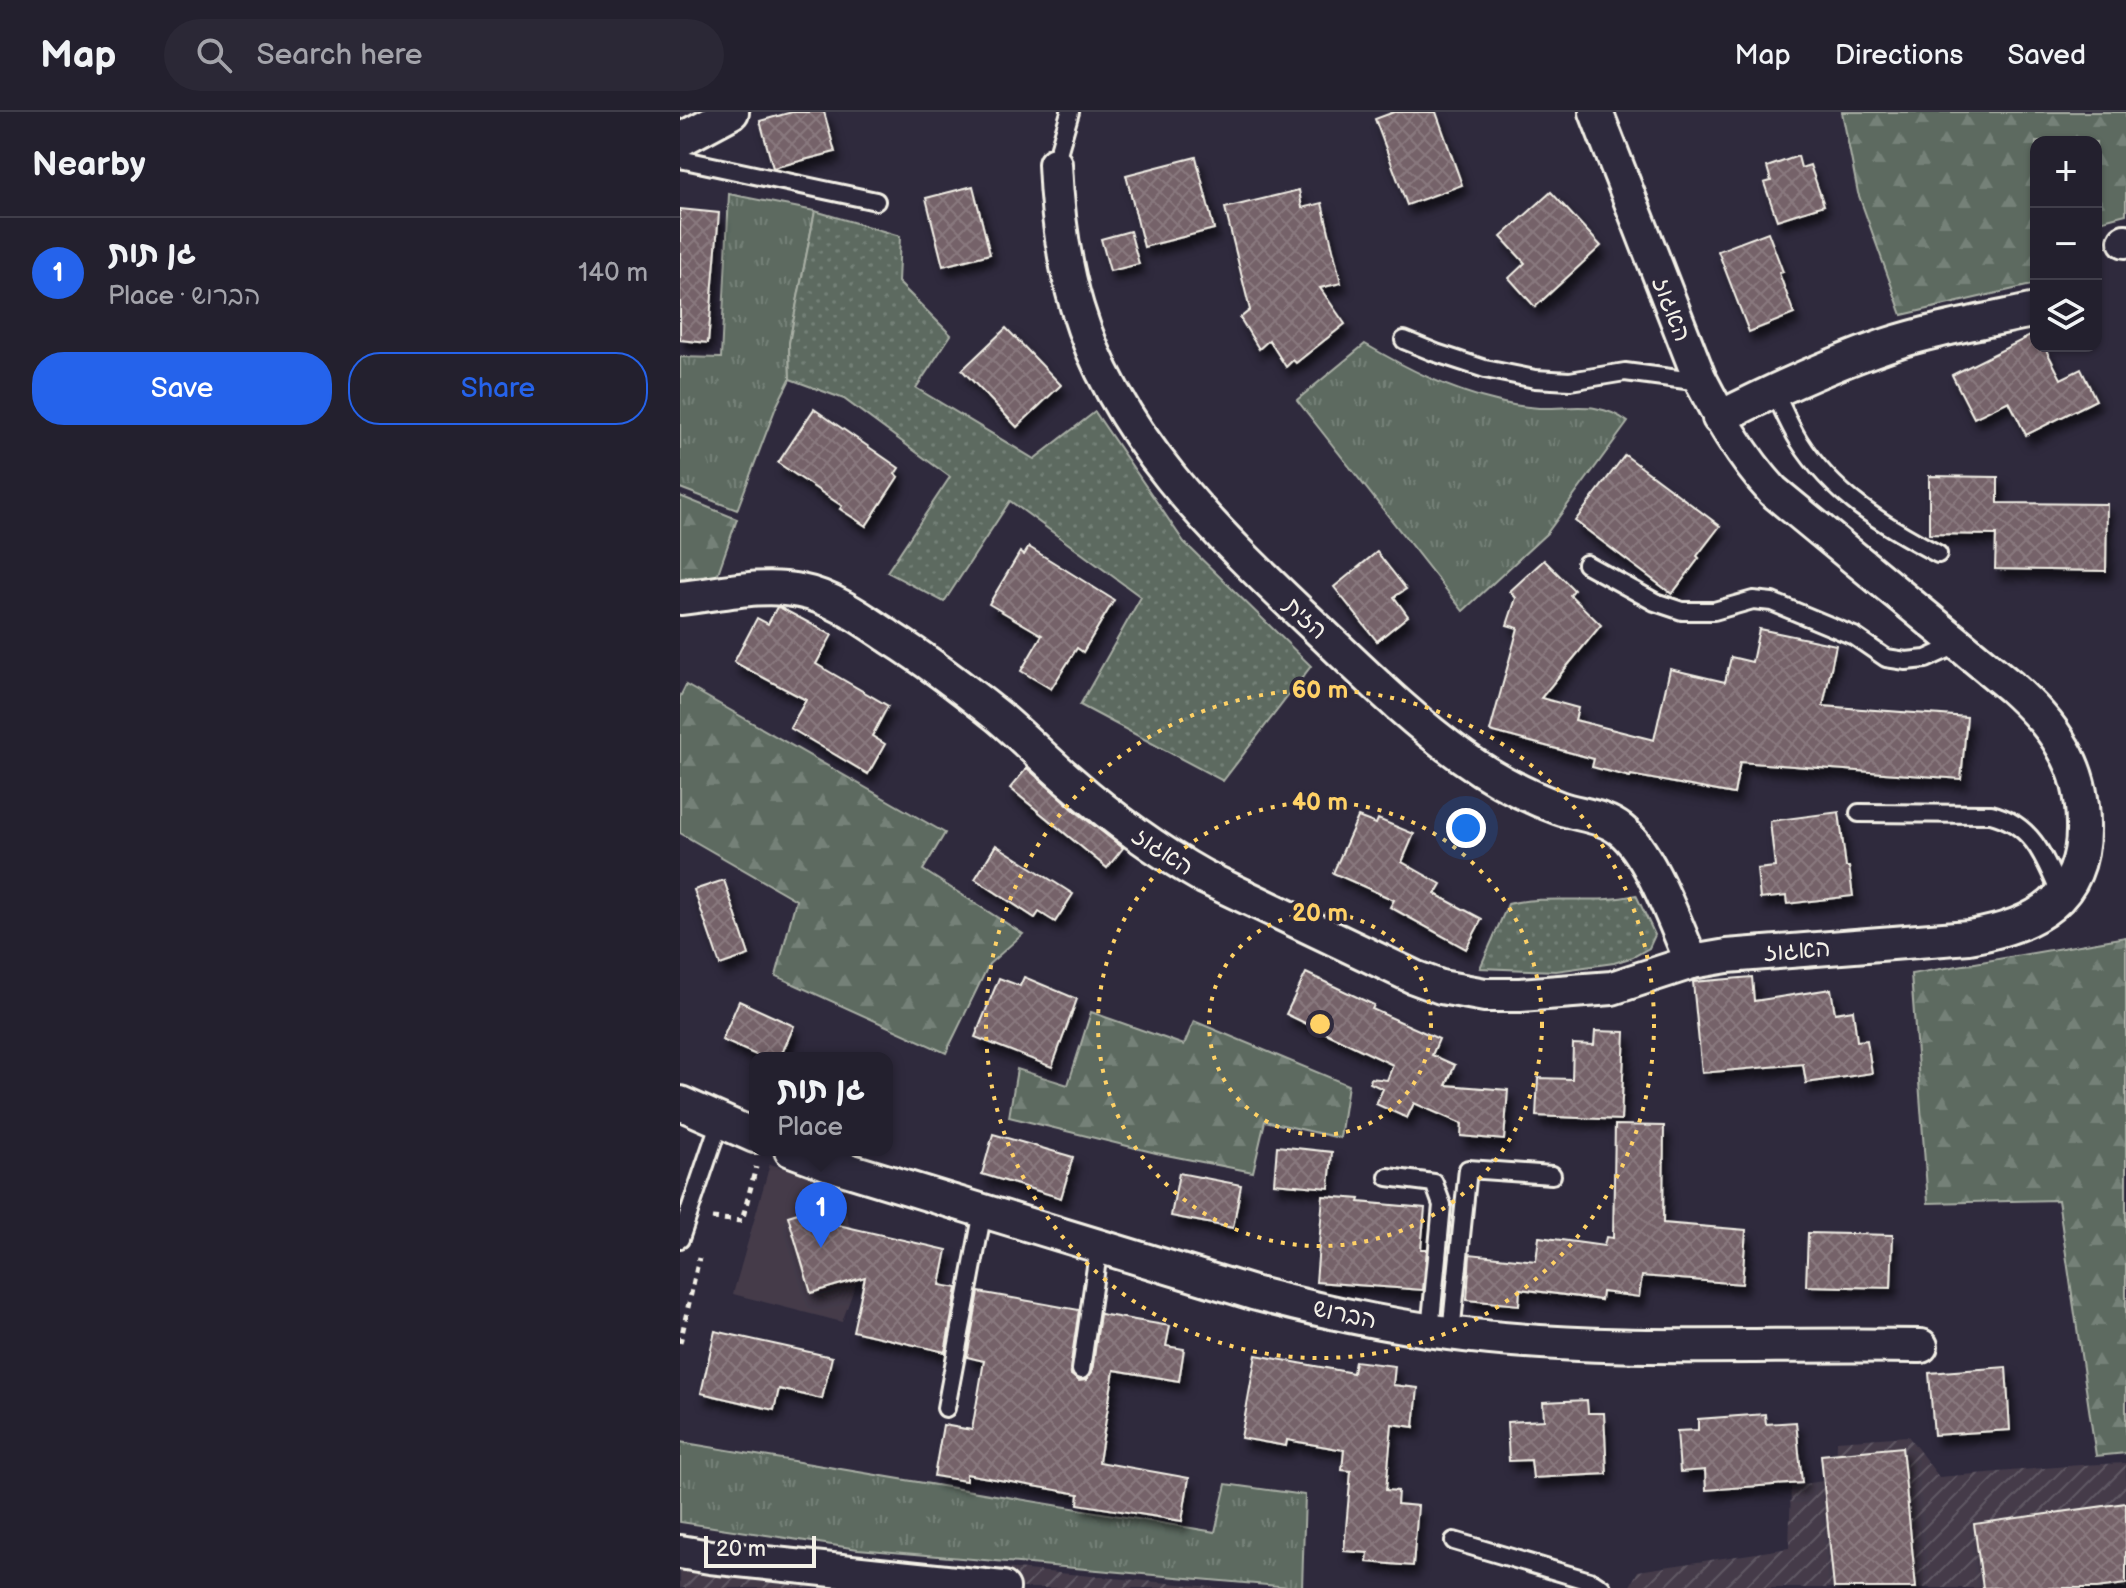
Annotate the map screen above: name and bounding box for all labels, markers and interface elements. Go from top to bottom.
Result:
search box [164,19,724,91]
text: Map [40,33,116,78]
icon: search [192,33,236,77]
text: Search here [256,37,423,73]
text: Map [1734,39,1791,72]
text: Directions [1835,39,1963,72]
text: Saved [2007,39,2086,72]
map controls [2030,136,2102,352]
button: + [2030,136,2102,208]
text: Nearby [32,144,146,185]
button: − [2030,208,2102,280]
text: גן תות [108,235,196,271]
text: 1 [53,258,63,289]
text: 140 m [578,258,648,289]
street label: האגוז [1646,273,1697,346]
button: layers [2030,280,2102,352]
text: Place · הברוש [108,281,261,312]
button: Save [32,352,332,425]
button: Share [348,352,648,425]
street label: הזית [1277,590,1333,646]
text: 60 m [1292,676,1348,705]
text: 40 m [1292,788,1348,817]
your location [1446,808,1486,848]
street label: האגוז [1127,821,1199,882]
text: 20 m [1292,899,1348,928]
street label: האגוז [1763,934,1831,967]
centre of rings [1306,1010,1334,1038]
popup [749,1052,893,1156]
text: גן תות [777,1071,865,1107]
text: Place [777,1112,843,1143]
pin: 1 [795,1182,847,1248]
street label: הברוש [1310,1294,1379,1335]
scale bar [704,1532,816,1568]
text: 20 m [716,1536,766,1563]

